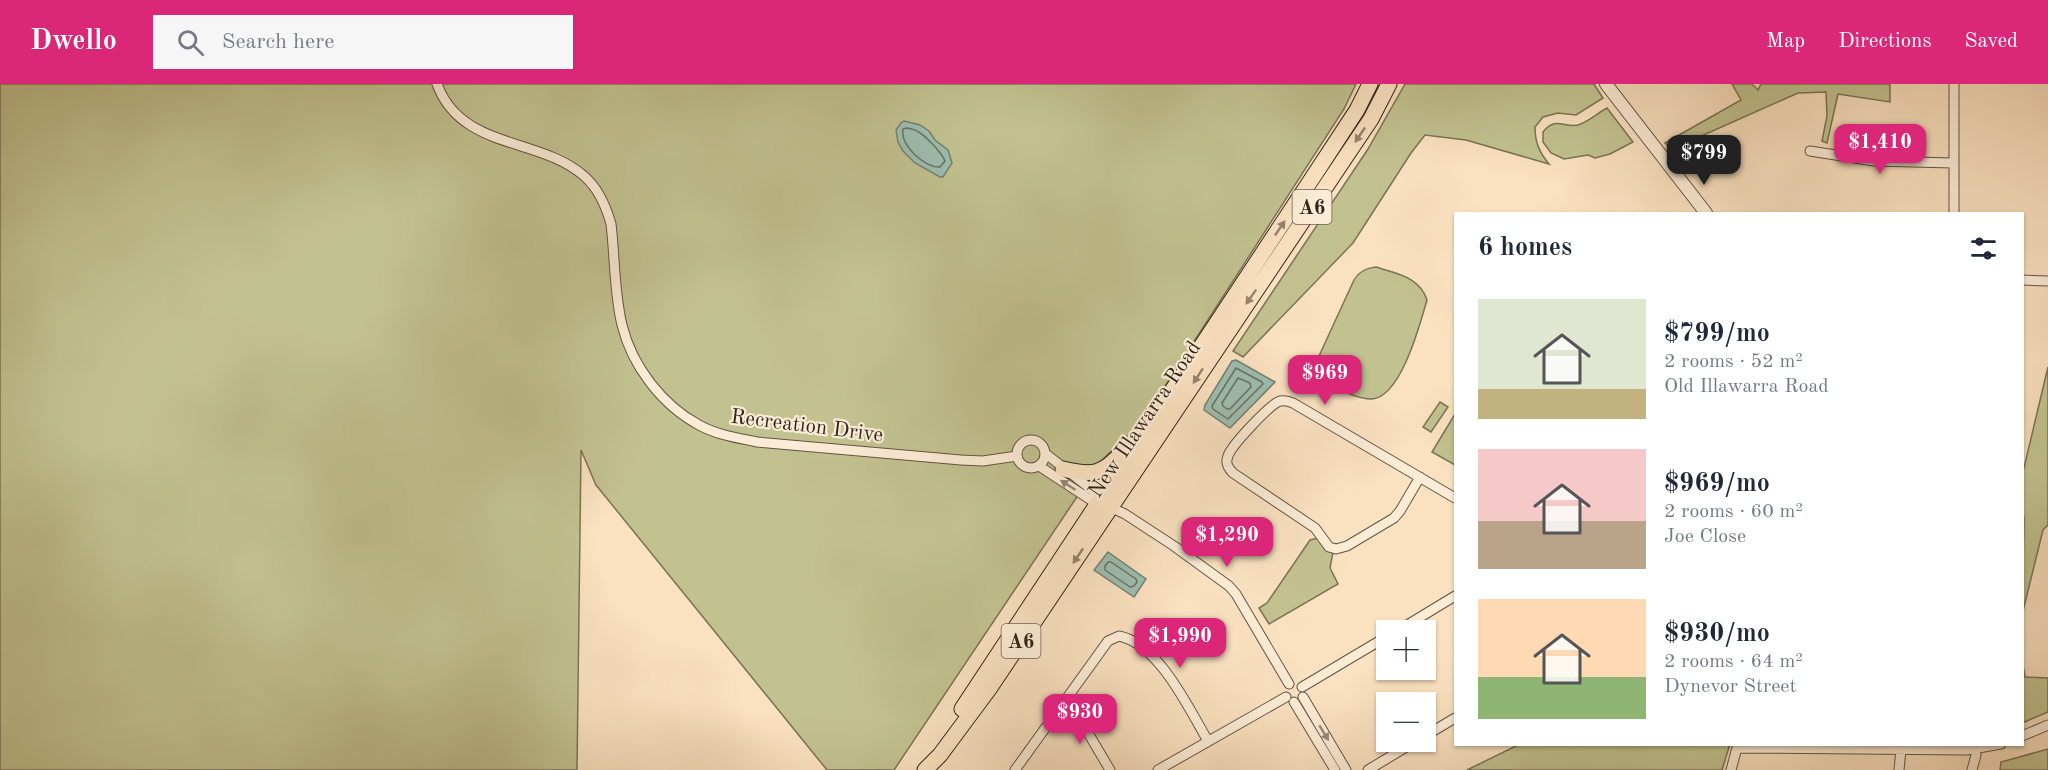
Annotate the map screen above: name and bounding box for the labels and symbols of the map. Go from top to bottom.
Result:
pin: $1,410 [1831,124,1929,175]
one-way arrow [1355,127,1366,143]
pin: $799 [1668,135,1740,186]
road number: A6 [1292,190,1332,224]
one-way arrow [1274,220,1285,236]
one-way arrow [1245,288,1257,304]
street label: New Illawarra Road [1085,338,1205,502]
pin: $969 [1289,355,1361,406]
one-way arrow [1192,368,1204,384]
street label: Recreation Drive [729,407,884,446]
one-way arrow [1060,480,1076,491]
pin: $1,290 [1178,517,1276,568]
one-way arrow [1073,548,1084,564]
pin: $1,990 [1131,618,1229,669]
road number: A6 [1002,624,1040,658]
pin: $930 [1044,694,1116,745]
one-way arrow [1319,725,1330,741]

